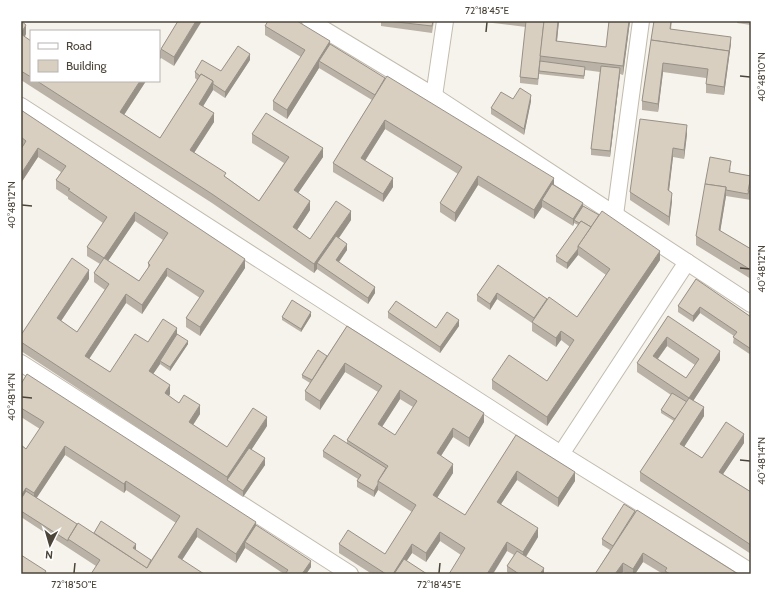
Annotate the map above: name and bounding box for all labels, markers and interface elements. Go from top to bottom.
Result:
text: 72°18'45"E [465,4,509,17]
legend [30,30,160,82]
text: Road [66,38,92,53]
text: 40°48'10"N [755,52,768,102]
text: Building [66,58,108,73]
text: 40°48'12"N [5,181,18,229]
text: 40°48'12"N [755,245,768,293]
text: 40°48'14"N [5,373,18,421]
text: 40°48'14"N [755,437,768,485]
north arrow [30,525,70,565]
text: N [45,548,54,562]
text: 72°18'50"E [51,578,97,591]
text: 72°18'45"E [417,578,461,591]

